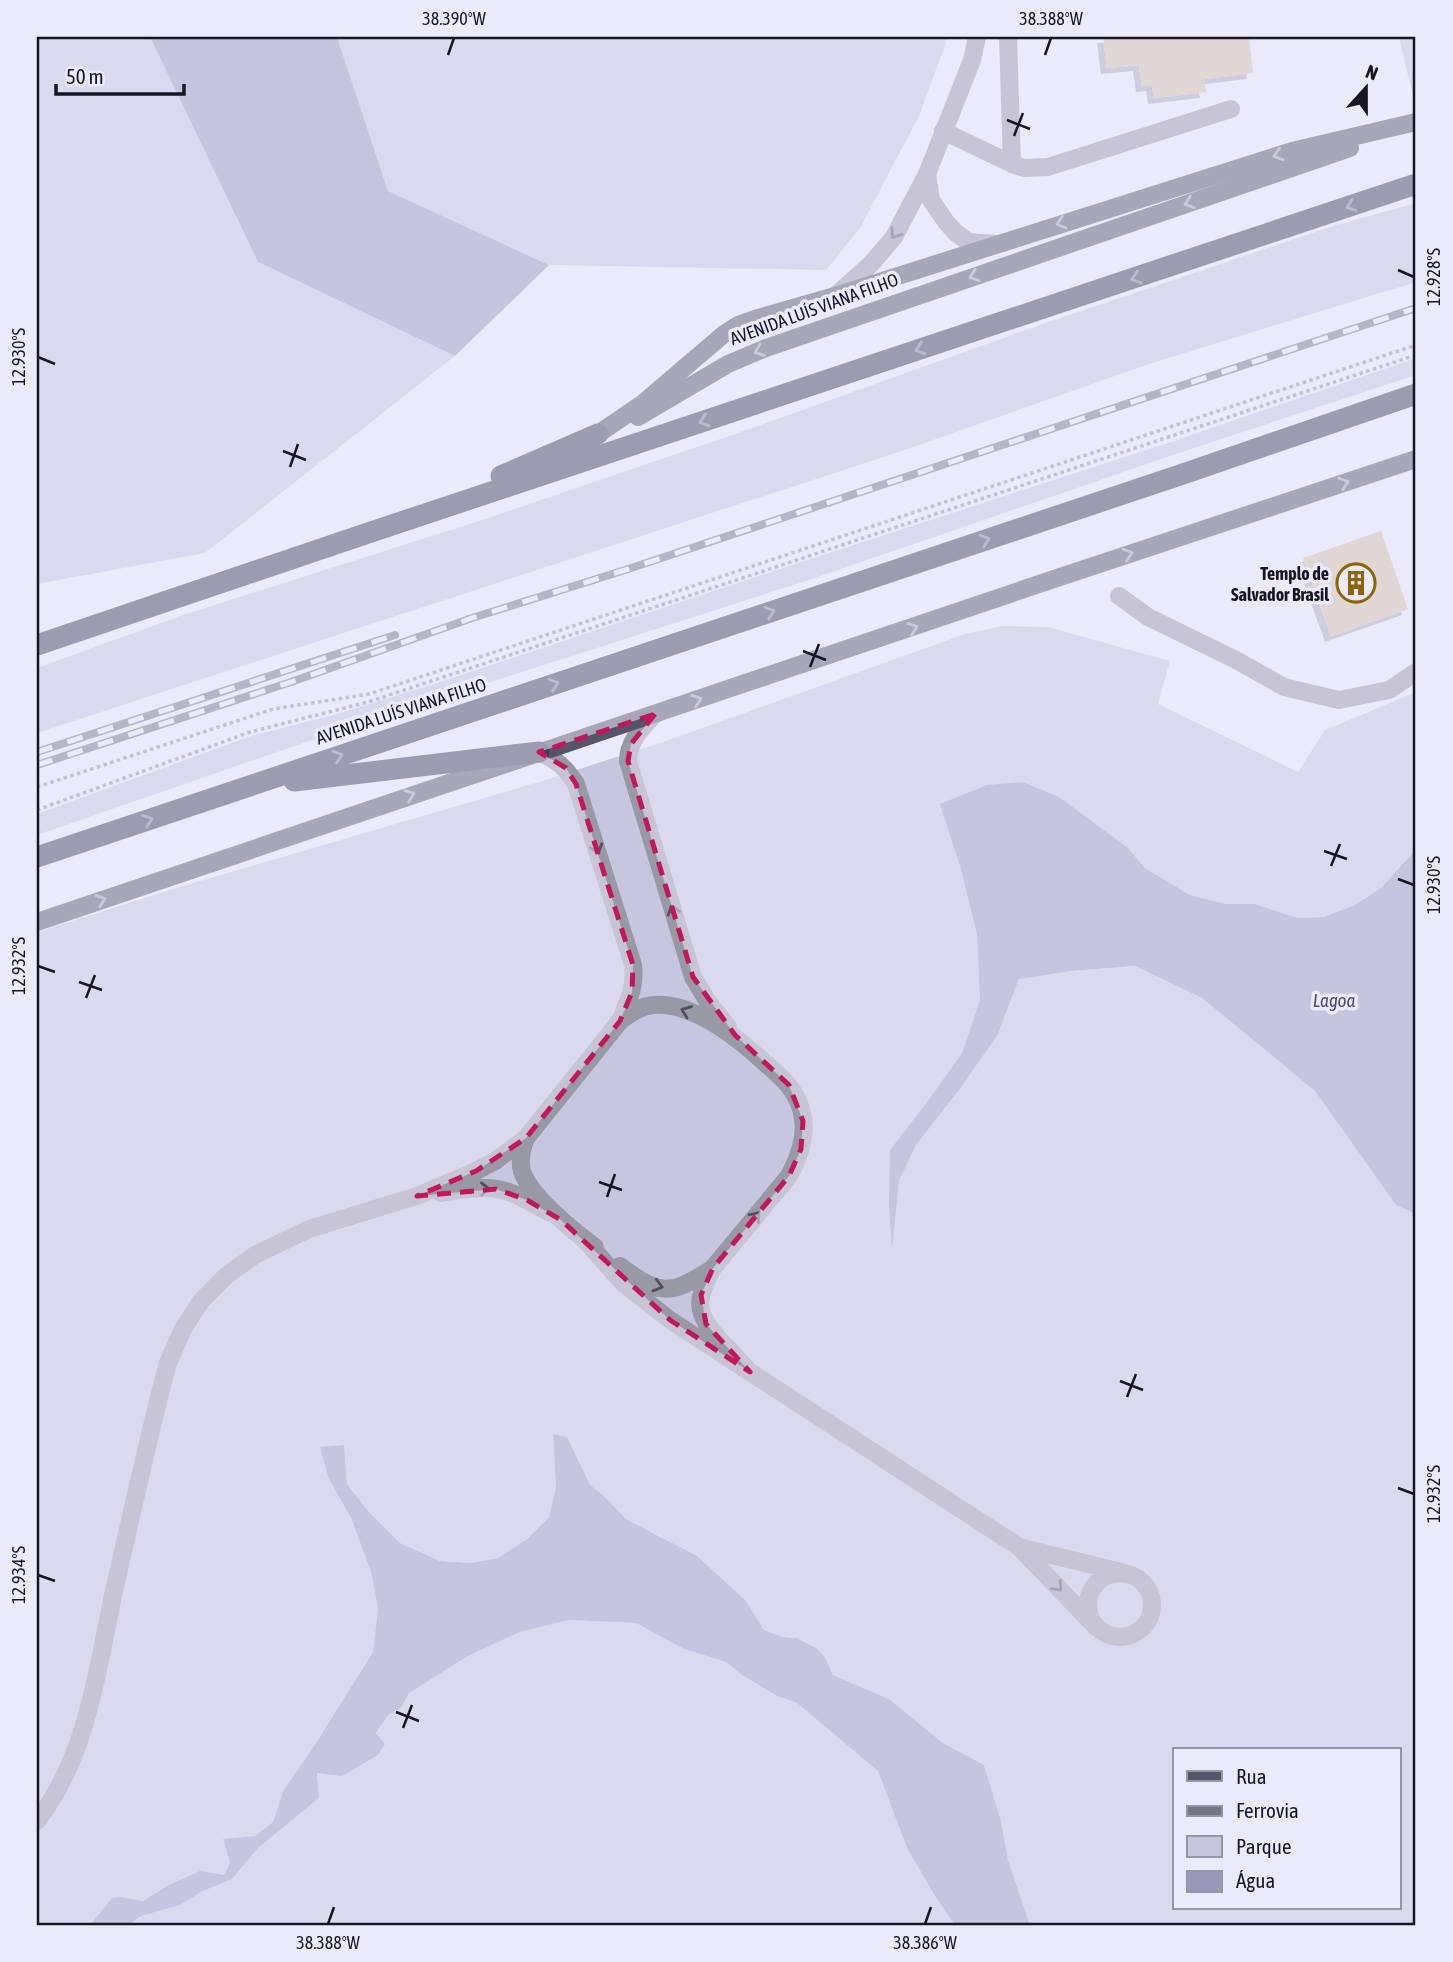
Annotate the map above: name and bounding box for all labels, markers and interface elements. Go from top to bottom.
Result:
text: 38.390°W [422,8,486,29]
text: 38.388°W [1019,8,1083,29]
scale bar [56,52,184,96]
north arrow [1330,52,1400,122]
text: N [1363,60,1381,84]
text: 50 m [66,64,104,88]
one-way arrow [1273,147,1285,161]
one-way arrow [1184,195,1196,209]
one-way arrow [1346,198,1358,212]
one-way arrow [1056,215,1068,229]
one-way arrow [890,226,903,239]
text: 12.928°S [1423,248,1444,306]
one-way arrow [969,268,981,282]
street label: AVENIDA LUÍS VIANA FILHO [727,269,901,349]
one-way arrow [1130,270,1142,284]
text: 12.930°S [8,328,29,386]
one-way arrow [914,341,926,356]
one-way arrow [754,342,766,356]
one-way arrow [698,413,710,427]
one-way arrow [1337,477,1350,491]
one-way arrow [979,534,991,549]
one-way arrow [1121,548,1134,562]
building icon: Templo de Salvador Brasil [1335,562,1377,604]
place label: Templo de Salvador Brasil [1231,563,1329,605]
one-way arrow [763,606,775,621]
one-way arrow [906,622,918,636]
street label: AVENIDA LUÍS VIANA FILHO [313,674,489,748]
one-way arrow [547,678,559,693]
one-way arrow [690,694,702,708]
one-way arrow [332,750,344,765]
one-way arrow [403,789,415,804]
one-way arrow [141,814,154,828]
one-way arrow [589,842,603,855]
text: 12.930°S [1423,856,1444,914]
one-way arrow [95,894,107,908]
one-way arrow [667,904,682,916]
text: 12.932°S [8,937,29,995]
water label: Lagoa [1313,989,1355,1011]
one-way arrow [681,1006,693,1020]
one-way arrow [480,1181,490,1197]
one-way arrow [748,1211,760,1224]
one-way arrow [651,1278,663,1293]
text: 12.932°S [1423,1465,1444,1523]
text: 12.934°S [8,1546,29,1604]
one-way arrow [1050,1578,1063,1591]
legend [1173,1748,1400,1910]
text: Rua [1236,1764,1266,1788]
text: Ferrovia [1236,1798,1299,1822]
text: Parque [1236,1834,1291,1858]
text: Água [1236,1868,1275,1892]
text: 38.388°W [296,1932,360,1953]
text: 38.386°W [893,1932,957,1953]

